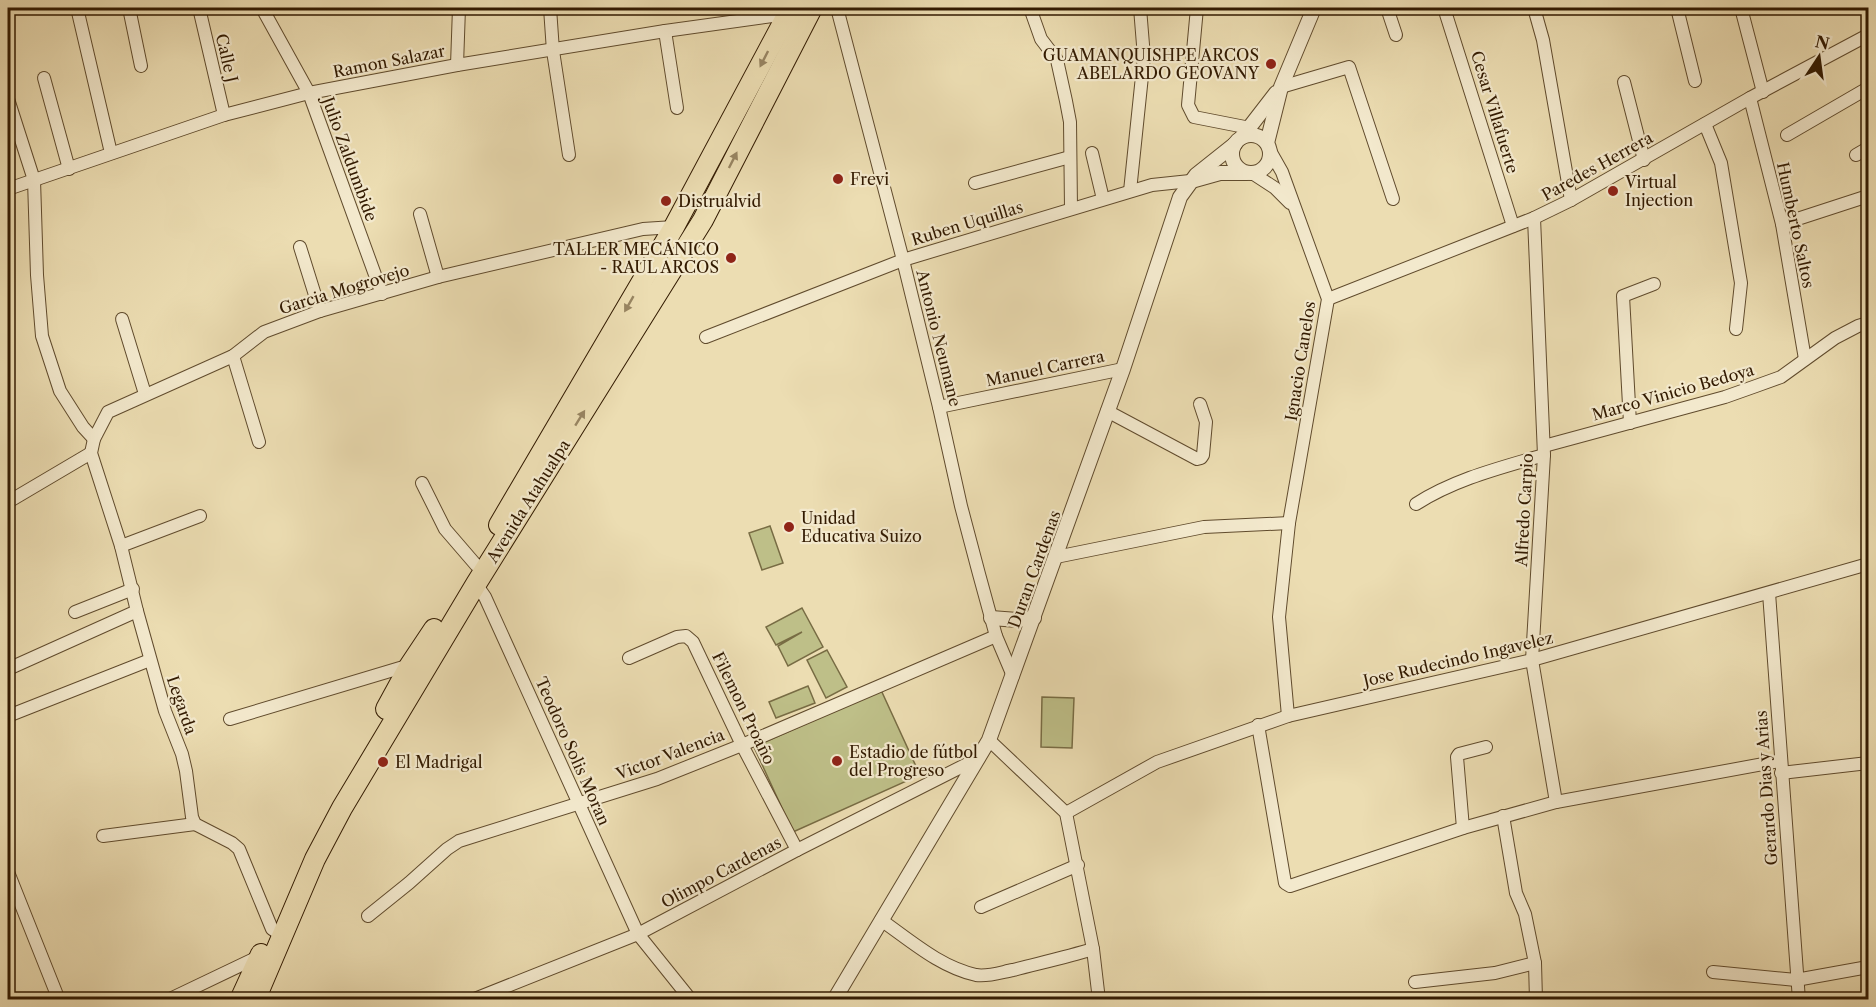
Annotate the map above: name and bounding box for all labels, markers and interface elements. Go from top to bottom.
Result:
north arrow [1789,27,1849,87]
text: N [1813,31,1831,54]
street label: Calle J [212,32,242,84]
street label: Ramon Salazar [331,40,447,82]
place label: GUAMANQUISHPE ARCOS ABELARDO GEOVANY [1043,45,1260,83]
street label: Cesar Villafuerte [1467,48,1523,176]
one-way arrow [759,51,769,68]
marker: GUAMANQUISHPE ARCOS ABELARDO GEOVANY [1264,57,1278,71]
street label: Julio Zaldumbide [317,91,382,224]
street label: Paredes Herrera [1538,127,1656,205]
one-way arrow [729,152,738,169]
street label: Humberto Saltos [1773,160,1819,290]
place label: Frevi [850,169,889,189]
marker: Frevi [831,172,845,186]
place label: Virtual Injection [1624,172,1693,210]
marker: Virtual Injection [1606,184,1620,198]
place label: Distrualvid [678,191,762,211]
marker: Distrualvid [659,194,673,208]
street label: Ruben Uquillas [909,197,1025,249]
place label: TALLER MECÁNICO - RAUL ARCOS [553,239,719,277]
marker: TALLER MECÁNICO - RAUL ARCOS [724,251,738,265]
street label: Garcia Mogrovejo [276,260,412,318]
street label: Antonio Neumane [912,267,966,408]
one-way arrow [624,296,635,312]
street label: Ignacio Canelos [1281,299,1319,422]
street label: Manuel Carrera [984,346,1107,390]
street label: Marco Vinicio Bedoya [1590,359,1757,425]
one-way arrow [574,410,585,426]
street label: Avenida Atahualpa [481,435,574,567]
street label: Alfredo Carpio [1511,453,1537,568]
street label: Duran Cardenas [1003,507,1065,631]
place label: Unidad Educativa Suizo [801,508,922,546]
marker: Unidad Educativa Suizo [782,520,796,534]
street label: Jose Rudecindo Ingavelez [1358,627,1555,691]
street label: Filemon Proaño [708,648,780,768]
street label: Legarda [163,673,202,738]
street label: Teodoro Solis Moran [531,674,615,828]
street label: Gerardo Dias y Arias [1751,710,1781,866]
street label: Victor Valencia [612,724,727,784]
place label: Estadio de fútbol del Progreso [849,742,978,780]
place label: El Madrigal [395,752,483,772]
marker: Estadio de fútbol del Progreso [830,754,844,768]
marker: El Madrigal [376,755,390,769]
street label: Olimpo Cardenas [658,832,784,912]

